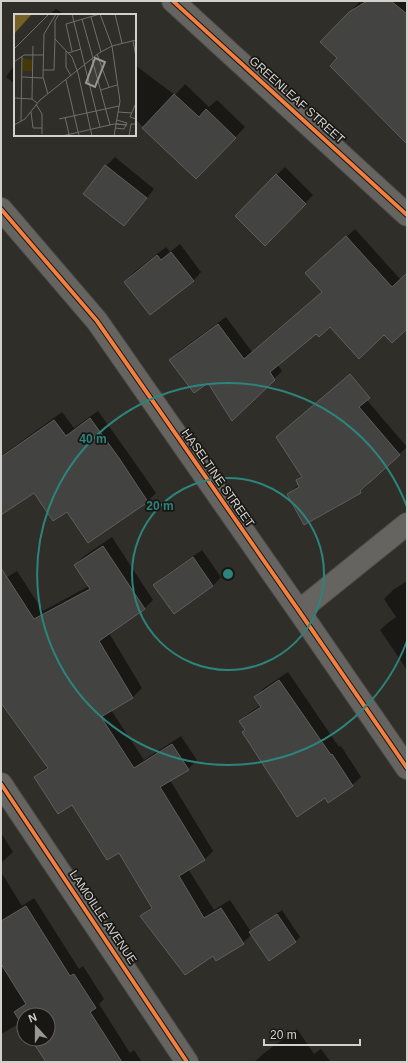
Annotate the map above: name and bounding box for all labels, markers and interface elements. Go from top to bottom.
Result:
inset map [14,14,136,136]
street label: GREENLEAF STREET [246,54,348,147]
street label: HASELTINE STREET [179,426,258,530]
text: 40 m [79,432,107,446]
text: 20 m [146,499,174,513]
centre of rings [221,567,235,581]
street label: LAMOILLE AVENUE [66,868,140,966]
north arrow [16,1007,56,1047]
text: N [27,1011,38,1025]
scale bar [264,1021,360,1047]
text: 20 m [270,1028,297,1042]

